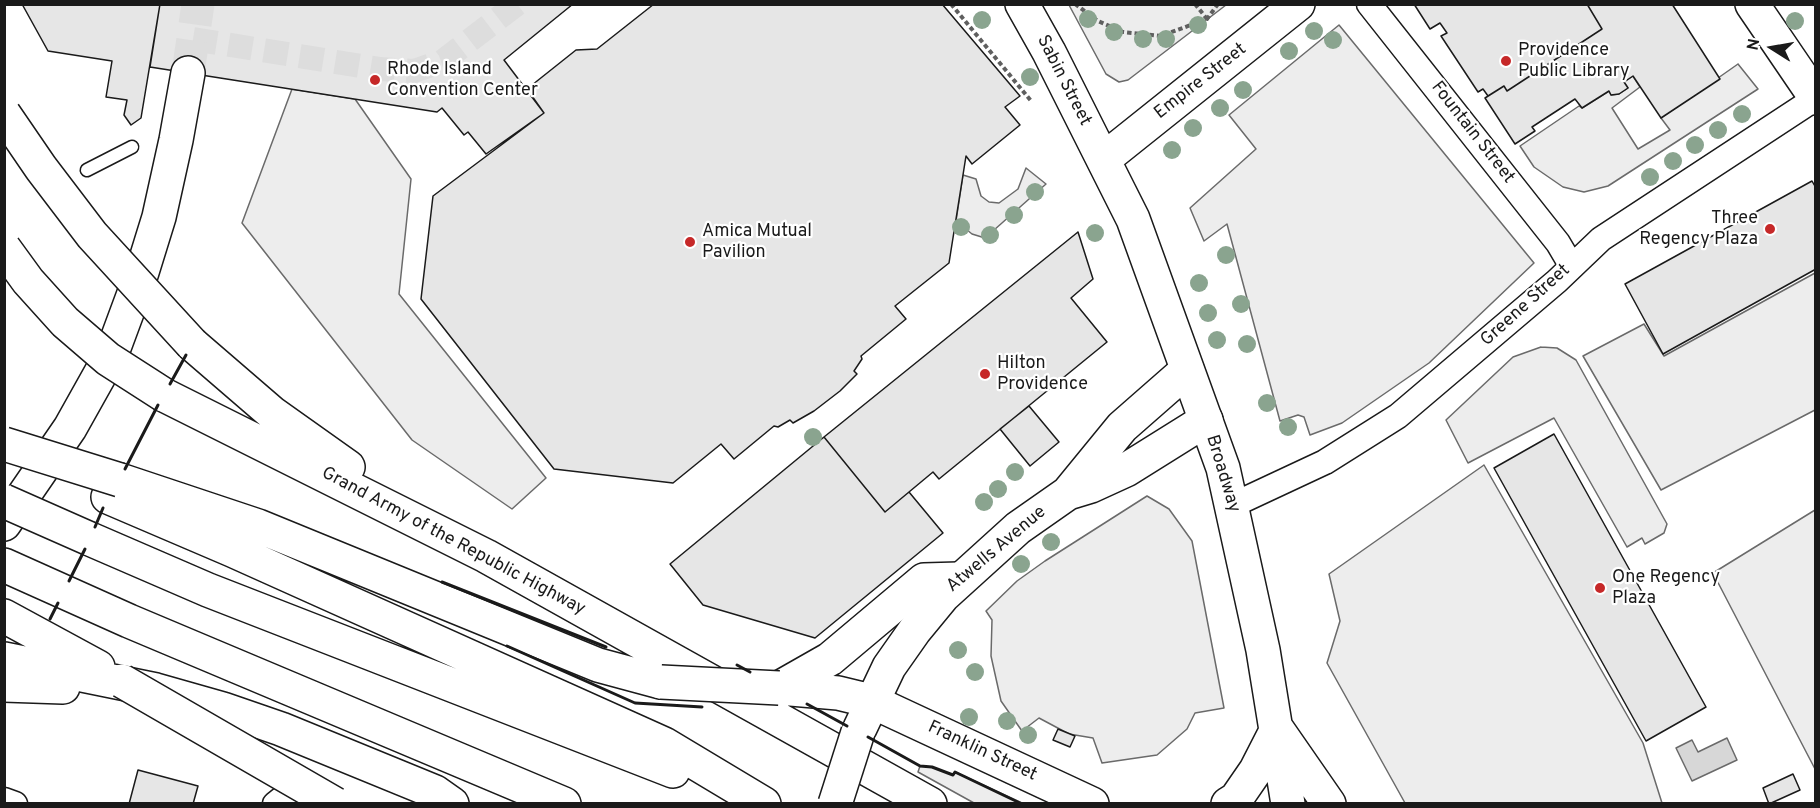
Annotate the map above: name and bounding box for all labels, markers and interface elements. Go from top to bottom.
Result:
north arrow [1742,18,1802,78]
street label: Sabin Street [1031,32,1095,130]
text: N [1743,37,1765,52]
street label: Empire Street [1151,39,1251,125]
place label: Providence Public Library [1518,40,1630,82]
marker: Providence Public Library [1499,54,1513,68]
place label: Rhode Island Convention Center [387,59,538,101]
marker: Rhode Island Convention Center [368,73,382,87]
street label: Fountain Street [1425,78,1519,188]
place label: Three Regency Plaza [1639,208,1758,250]
place label: Amica Mutual Pavilion [702,221,812,264]
marker: Three Regency Plaza [1763,222,1777,236]
marker: Amica Mutual Pavilion [683,235,697,249]
street label: Greene Street [1477,260,1575,352]
place label: Hilton Providence [997,353,1088,395]
marker: Hilton Providence [978,367,992,381]
street label: Broadway [1200,433,1244,515]
street label: Grand Army of the Republic Highway [317,463,589,621]
street label: Atwells Avenue [943,502,1051,598]
place label: One Regency Plaza [1612,567,1720,610]
marker: One Regency Plaza [1593,581,1607,595]
street label: Franklin Street [924,717,1040,787]

